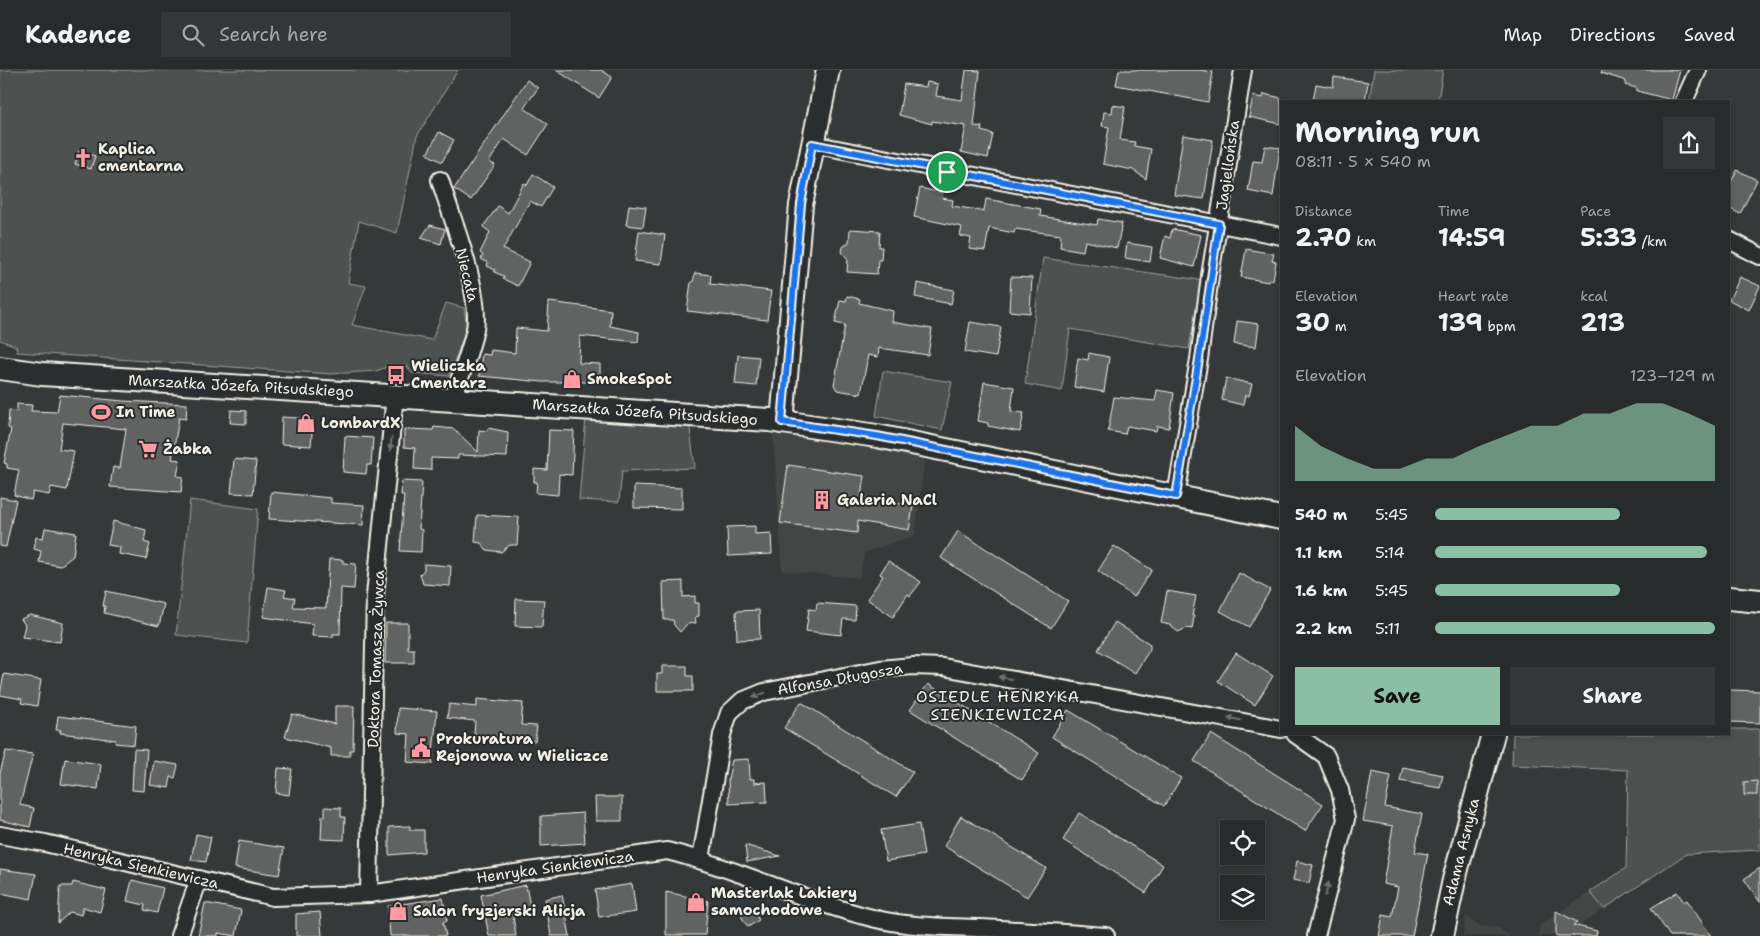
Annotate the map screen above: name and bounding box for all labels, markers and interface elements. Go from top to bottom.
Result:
search box [161,12,511,57]
text: Kadence [25,19,131,51]
icon: search [179,21,207,49]
text: Search here [219,22,328,47]
text: Map [1504,23,1542,47]
text: Directions [1570,23,1656,47]
text: Saved [1684,23,1735,47]
text: Morning run [1295,113,1480,151]
button: share [1663,117,1715,169]
street label: Jagiellońska [1212,118,1244,211]
place label: Kaplica cmentarna [98,139,184,176]
church icon: Kaplica cmentarna [72,147,94,169]
pin [926,151,968,193]
text: 08:11 · 5 × 540 m [1295,151,1431,172]
icon: arrive [933,158,961,186]
text: Distance [1295,202,1352,220]
text: Time [1438,202,1470,220]
text: Pace [1580,202,1611,220]
text: 2.70 [1295,220,1352,254]
text: 14:59 [1438,220,1506,254]
text: 5:33 [1580,220,1637,254]
text: km [1352,232,1376,250]
text: /km [1637,232,1667,250]
street label: Niecała [451,246,483,305]
text: Elevation [1295,287,1358,305]
text: Heart rate [1438,287,1509,305]
text: kcal [1580,287,1608,305]
text: 30 [1295,305,1330,339]
text: 139 [1438,305,1483,339]
text: 213 [1580,305,1625,339]
text: m [1330,317,1347,335]
text: bpm [1483,317,1516,335]
place label: Wieliczka Cmentarz [411,356,487,393]
bus stop icon: Wieliczka Cmentarz [385,364,407,386]
text: Elevation [1295,365,1367,386]
text: 123–129 m [1630,365,1715,386]
shop icon: SmokeSpot [561,368,583,390]
place label: SmokeSpot [587,369,672,389]
street label: Marszałka Józefa Piłsudskiego [128,370,354,402]
street label: Marszałka Józefa Piłsudskiego [532,394,758,430]
sports icon: In Time [90,401,112,423]
place label: In Time [116,402,176,422]
shop icon: LombardX [295,412,317,434]
place label: LombardX [321,413,400,433]
one-way arrow [387,436,395,452]
supermarket icon: Żabka [137,438,159,460]
place label: Żabka [163,439,213,459]
building icon: Galeria NaCl [811,489,833,511]
place label: Galeria NaCl [837,490,937,510]
text: 540 m [1295,504,1347,525]
text: 5:45 [1375,504,1408,525]
text: 1.1 km [1295,542,1342,563]
text: 5:14 [1375,542,1405,563]
street label: Doktora Tomasza Żywca [363,569,389,748]
text: 1.6 km [1295,580,1347,601]
text: 5:45 [1375,580,1408,601]
text: 2.2 km [1295,618,1352,639]
text: 5:11 [1375,618,1400,639]
street label: Alfonsa Długosza [776,658,905,700]
button: Save [1295,667,1500,725]
button: Share [1510,667,1715,725]
one-way arrow [997,674,1012,682]
district label: OSIEDLE HENRYKA SIENKIEWICZA [916,686,1080,725]
one-way arrow [751,692,766,699]
one-way arrow [1225,714,1241,722]
place label: Prokuratura Rejonowa w Wieliczce [436,729,609,766]
public building icon: Prokuratura Rejonowa w Wieliczce [410,737,432,759]
street label: Adama Asnyka [1438,795,1484,908]
map controls [1220,820,1265,920]
button: locate [1220,820,1265,865]
street label: Henryka Sienkiewicza [61,838,221,894]
street label: Henryka Sienkiewicza [475,846,636,888]
button: layers [1220,875,1265,920]
one-way arrow [1324,881,1332,896]
place label: Masterlak Lakiery samochodowe [711,883,857,920]
shop icon: Masterlak Lakiery samochodowe [685,891,707,913]
shop icon: Salon fryzjerski Alicja [387,900,409,922]
place label: Salon fryzjerski Alicja [413,901,586,921]

